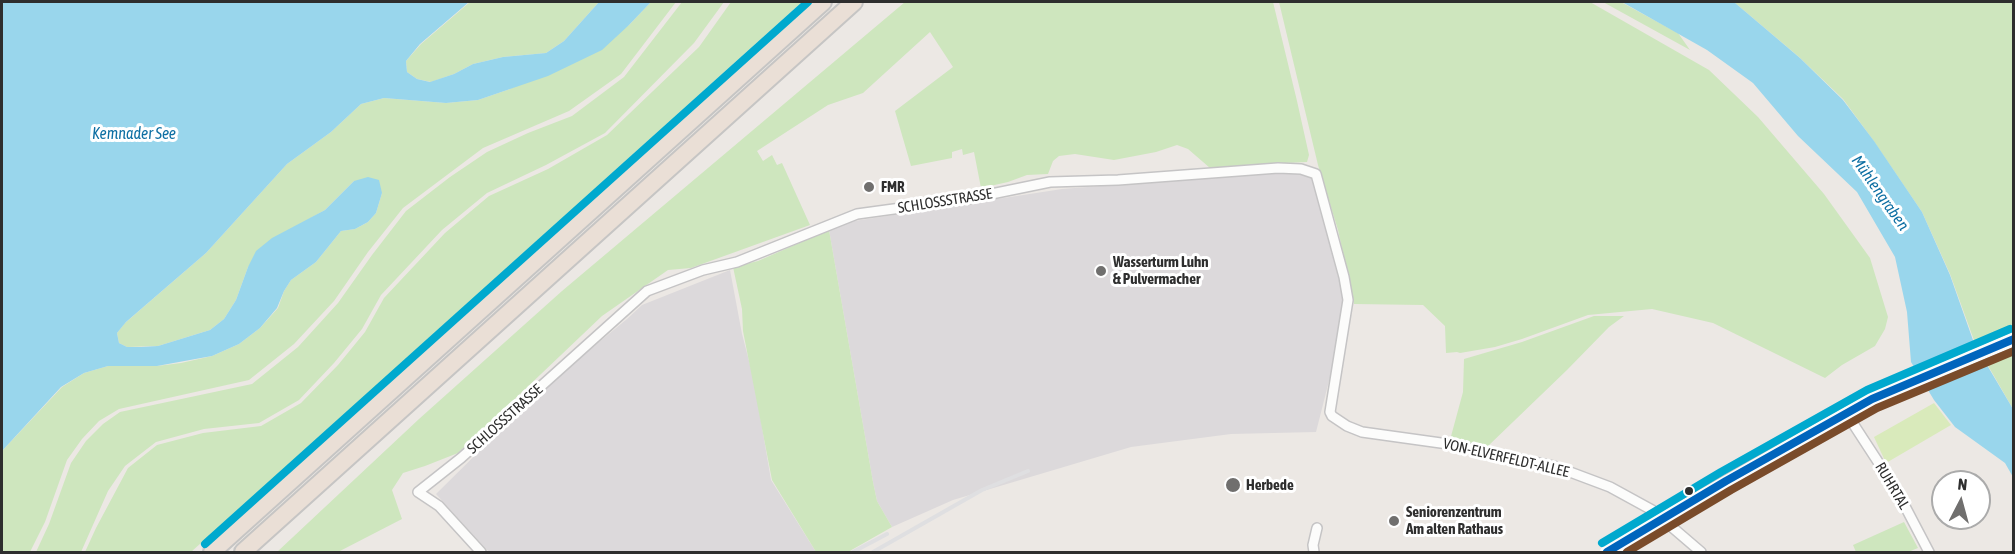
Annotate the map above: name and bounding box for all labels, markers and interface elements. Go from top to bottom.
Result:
water label: Kemnader See [92,124,176,144]
water label: Mühlengraben [1847,152,1913,234]
place label: FMR [881,178,905,196]
marker: FMR [862,180,876,194]
street label: SCHLOSSSTRASSE [897,185,993,217]
place label: Wasserturm Luhn & Pulvermacher [1113,253,1209,288]
marker: Wasserturm Luhn & Pulvermacher [1094,264,1108,278]
street label: SCHLOSSSTRASSE [464,380,546,458]
street label: VON-ELVERFELDT-ALLEE [1441,435,1571,481]
street label: RUHRTAL [1871,459,1913,513]
north arrow [1931,470,1991,530]
text: N [1957,475,1968,494]
marker: Herbede [1224,476,1242,494]
place label: Herbede [1246,476,1294,494]
unlabelled marker [1683,485,1695,497]
place label: Seniorenzentrum Am alten Rathaus [1406,503,1503,538]
marker: Seniorenzentrum Am alten Rathaus [1387,514,1401,528]

